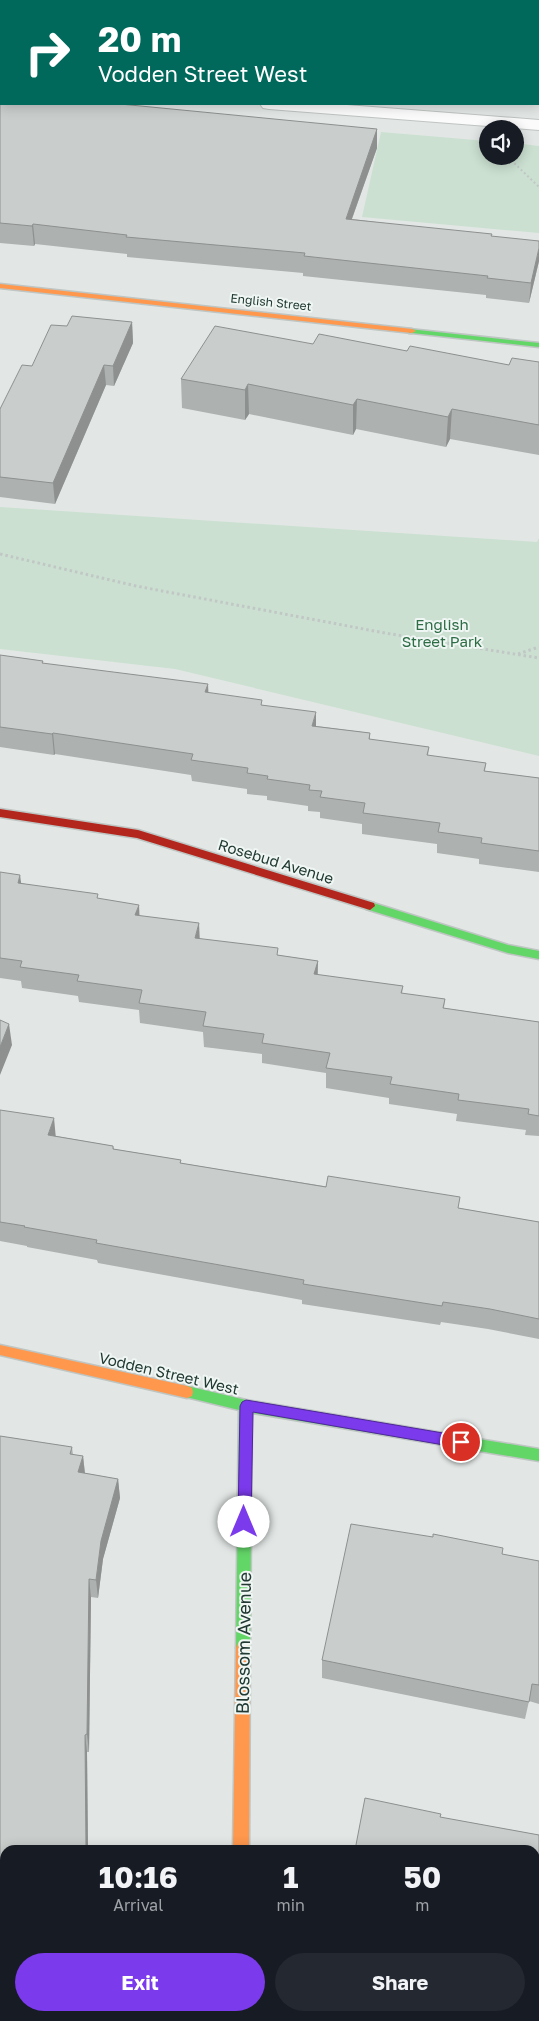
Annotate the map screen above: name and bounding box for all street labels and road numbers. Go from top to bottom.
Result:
street label: English Street [230,290,312,314]
street label: Rosebud Avenue [216,835,336,887]
street label: Vodden Street West [97,1348,241,1398]
street label: Blossom Avenue [231,1572,255,1714]

